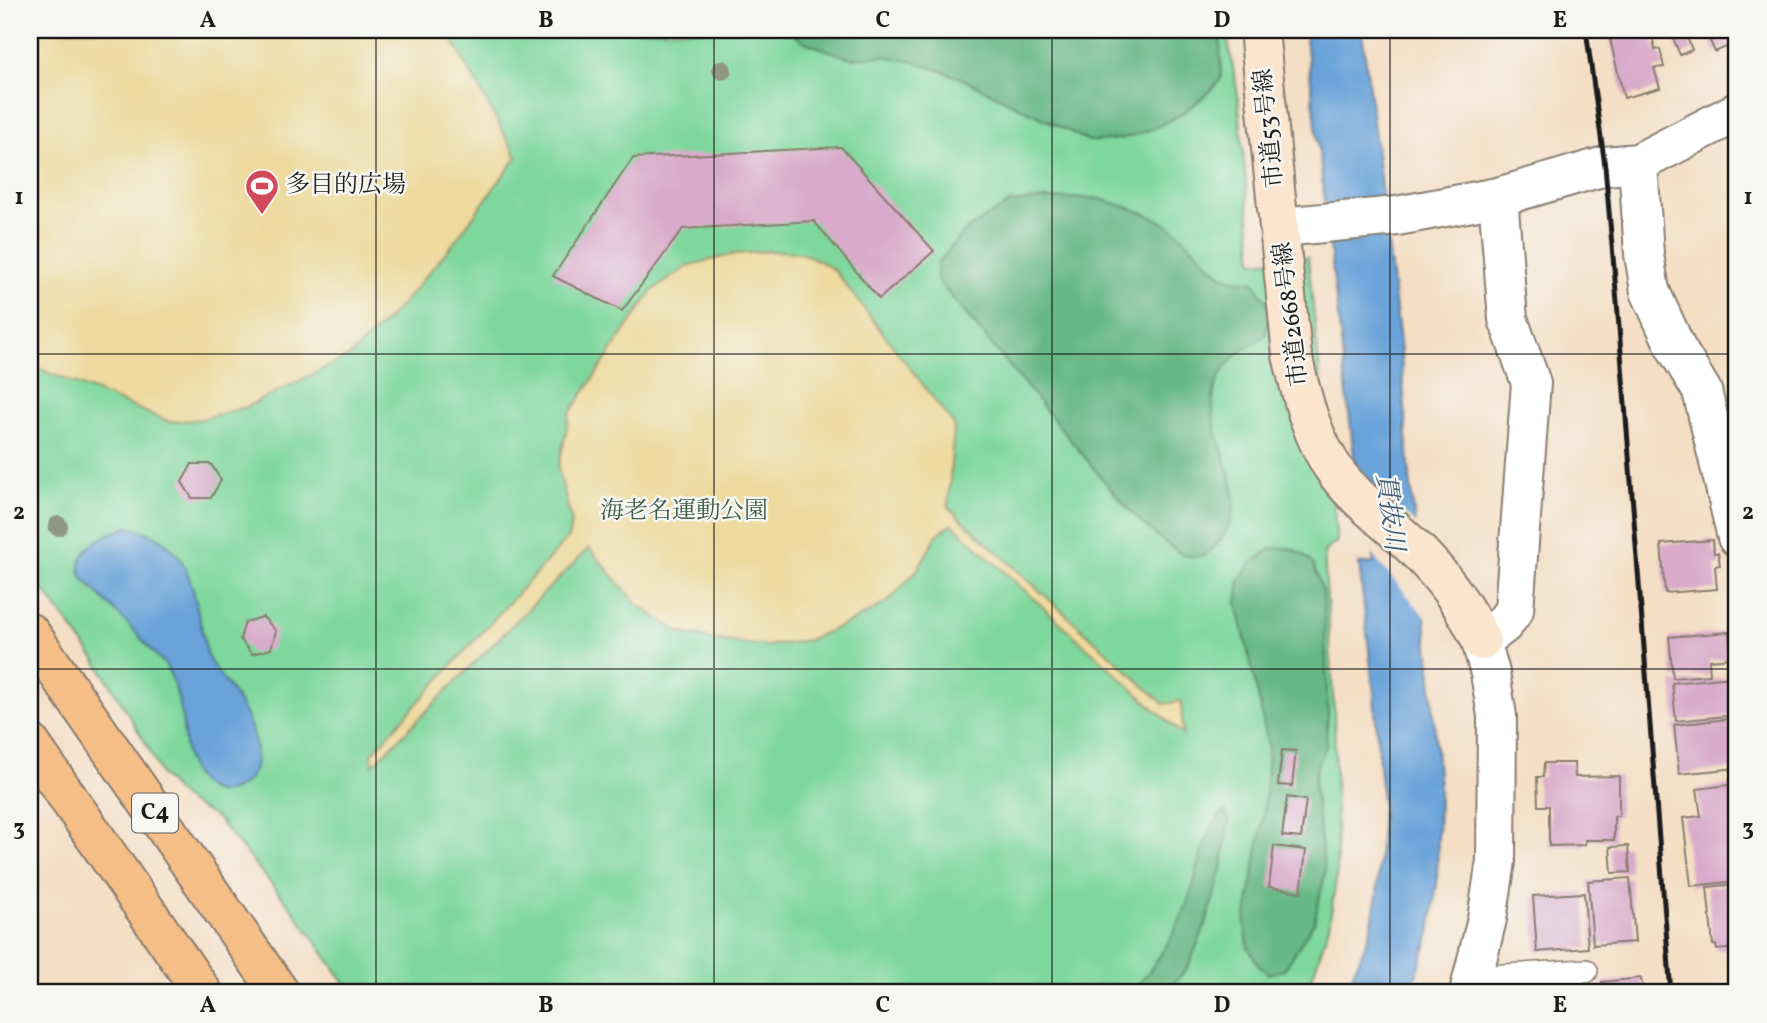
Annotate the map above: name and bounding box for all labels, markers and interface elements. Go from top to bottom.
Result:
text: A [200,5,216,37]
text: B [538,5,554,37]
text: C [876,5,890,37]
text: D [1214,5,1231,37]
text: E [1553,5,1567,37]
street label: 市道53号線 [1247,67,1293,189]
sports icon: 多目的広場 [243,167,281,216]
place label: 多目的広場 [286,169,406,203]
text: 1 [14,182,24,214]
text: 1 [1743,182,1753,214]
street label: 市道2668号線 [1266,240,1318,388]
water label: 貫抜川 [1366,471,1412,556]
park label: 海老名運動公園 [600,495,768,529]
text: 2 [13,497,25,529]
text: 2 [1742,497,1754,529]
road number: C4 [132,793,178,832]
text: 3 [13,813,25,845]
text: 3 [1742,813,1754,845]
text: A [200,990,216,1022]
text: B [538,990,554,1022]
text: C [876,990,890,1022]
text: D [1214,990,1231,1022]
text: E [1553,990,1567,1022]

